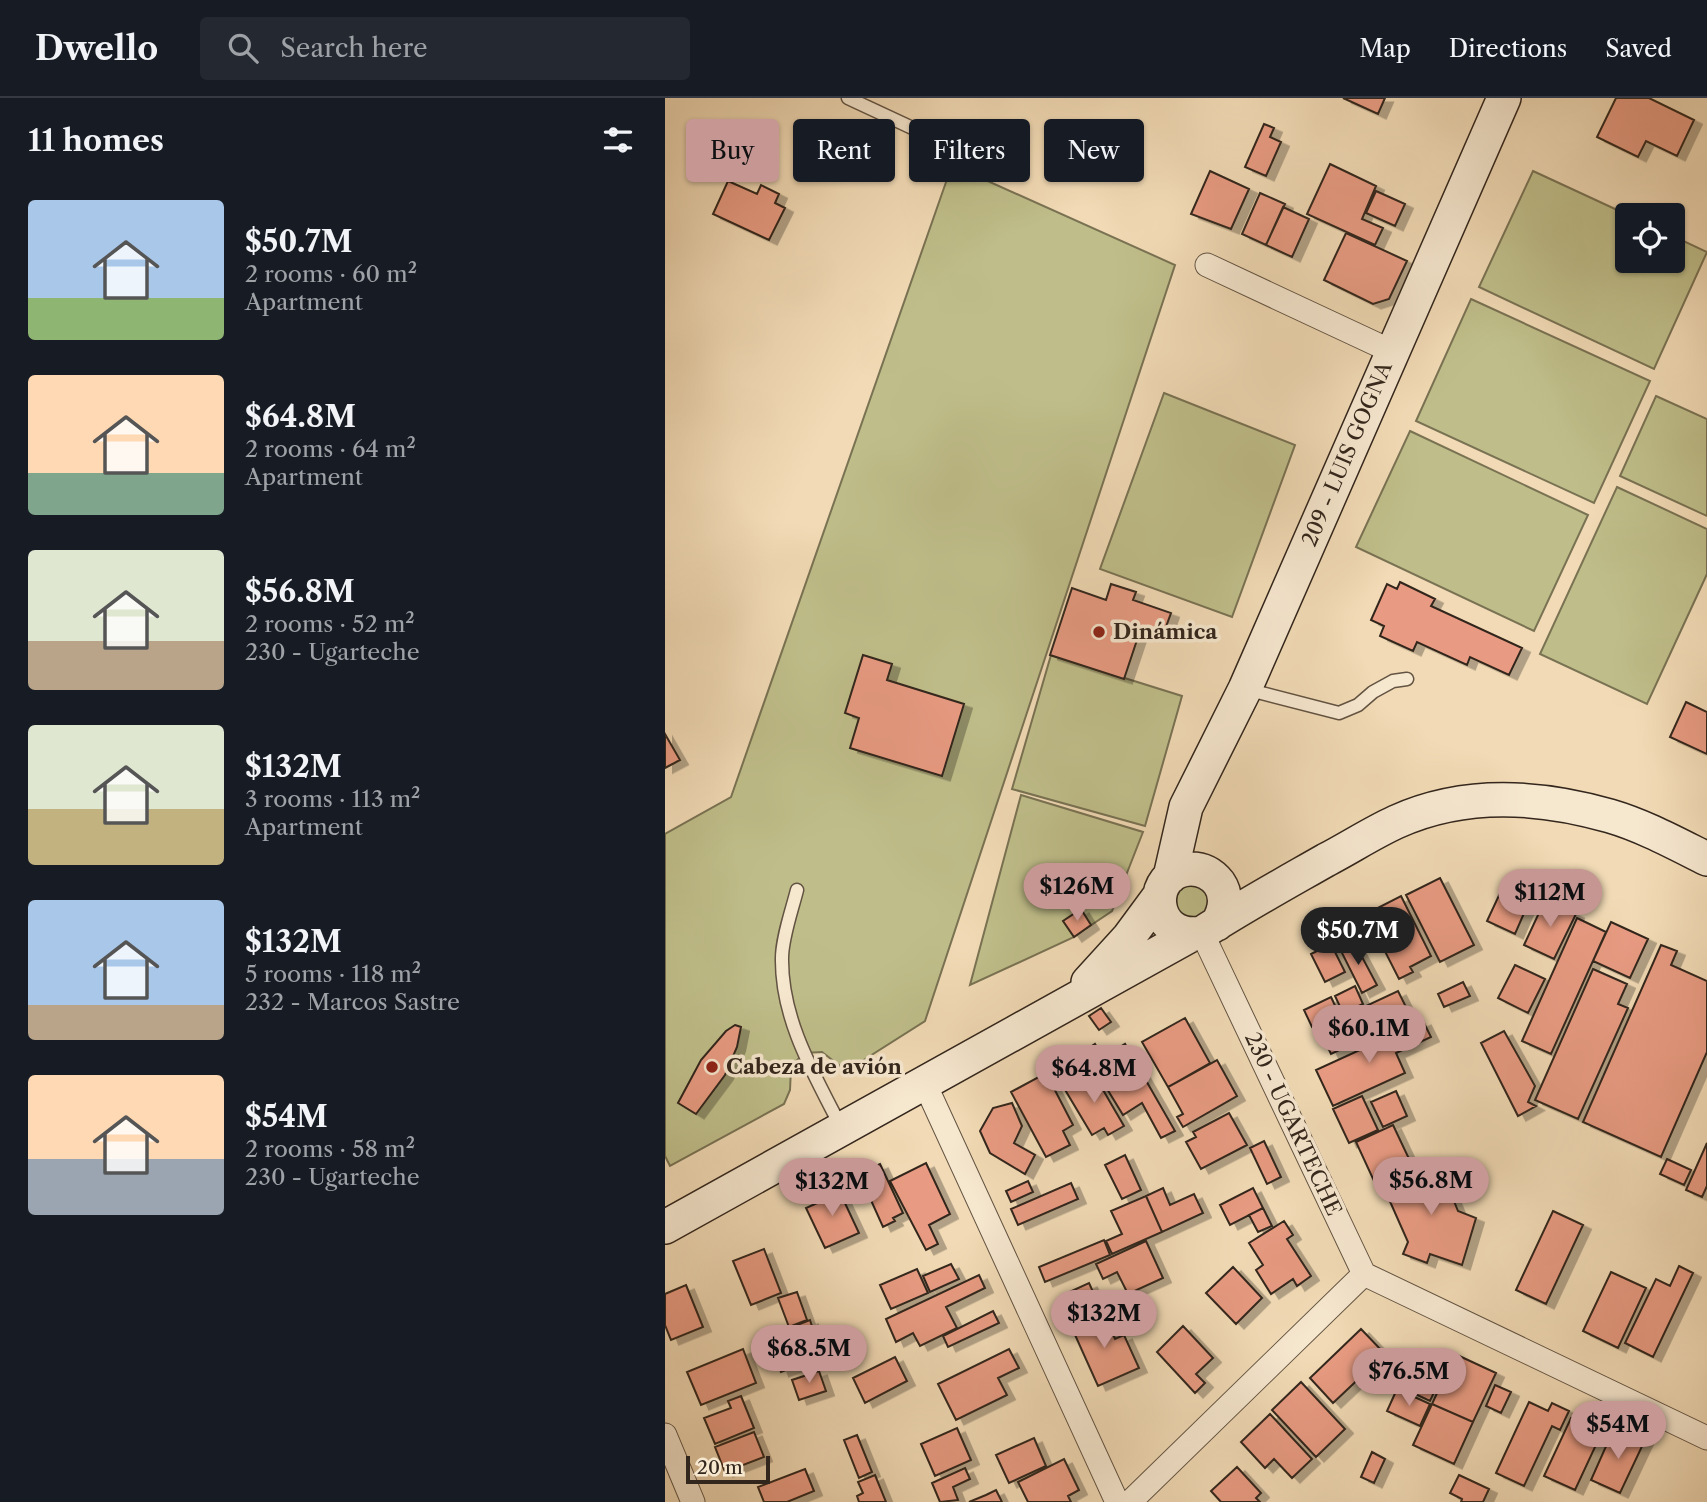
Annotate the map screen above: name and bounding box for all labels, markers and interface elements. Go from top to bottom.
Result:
search box [200,17,690,80]
text: Dwello [35,28,158,69]
icon: search [224,29,262,67]
text: Search here [280,32,428,64]
text: Map [1359,34,1411,63]
text: Directions [1449,34,1567,63]
text: Saved [1605,34,1672,63]
chip: Buy [686,119,779,182]
chip: Rent [793,119,895,182]
chip: Filters [909,119,1030,182]
chip: New [1044,119,1144,182]
icon: filters [599,121,637,159]
text: 11 homes [28,122,164,159]
map controls [1615,203,1685,273]
button: locate [1615,203,1685,273]
text: $50.7M [245,223,353,260]
icon: home [84,228,168,312]
text: 2 rooms · 60 m² [245,260,417,288]
text: Apartment [245,288,363,316]
street label: 209 - LUIS GOGNA [1296,357,1397,550]
text: $64.8M [245,398,356,435]
icon: home [84,403,168,487]
text: 2 rooms · 64 m² [245,435,416,463]
text: Apartment [245,463,363,491]
text: $56.8M [245,573,355,610]
icon: home [84,578,168,662]
text: 2 rooms · 52 m² [245,610,415,638]
place label: Dinámica [1113,619,1218,644]
marker: Dinámica [1091,624,1107,640]
text: 230 - Ugarteche [245,638,420,666]
text: $132M [245,748,342,785]
icon: home [84,753,168,837]
text: 3 rooms · 113 m² [245,785,421,813]
text: Apartment [245,813,363,841]
pin: $126M [1028,864,1126,923]
pin: $112M [1501,870,1599,929]
text: $126M [1040,872,1114,900]
text: $112M [1514,878,1586,906]
pin: $50.7M [1301,908,1415,967]
text: $50.7M [1317,916,1399,944]
text: $132M [245,923,342,960]
icon: home [84,928,168,1012]
text: 5 rooms · 118 m² [245,960,421,988]
text: 232 - Marcos Sastre [245,988,460,1016]
pin: $60.1M [1312,1006,1426,1065]
text: $60.1M [1328,1014,1410,1042]
street label: 230 - UGARTECHE [1240,1028,1347,1220]
pin: $64.8M [1037,1046,1151,1105]
place label: Cabeza de avión [726,1054,902,1079]
text: $64.8M [1051,1054,1137,1082]
marker: Cabeza de avión [704,1059,720,1075]
text: $54M [245,1098,328,1135]
icon: home [84,1103,168,1187]
text: 2 rooms · 58 m² [245,1135,415,1163]
pin: $132M [783,1158,881,1218]
pin: $56.8M [1374,1158,1488,1217]
text: 230 - Ugarteche [245,1163,420,1191]
text: $56.8M [1389,1166,1473,1194]
text: $132M [795,1167,869,1195]
pin: $132M [1055,1290,1153,1350]
text: $132M [1067,1299,1141,1327]
pin: $68.5M [752,1326,866,1385]
text: $68.5M [767,1334,851,1362]
pin: $76.5M [1352,1348,1466,1408]
text: $76.5M [1368,1357,1450,1385]
pin: $54M [1577,1402,1659,1461]
text: $54M [1586,1410,1650,1438]
scale bar [686,1453,770,1485]
text: 20 m [697,1456,743,1479]

